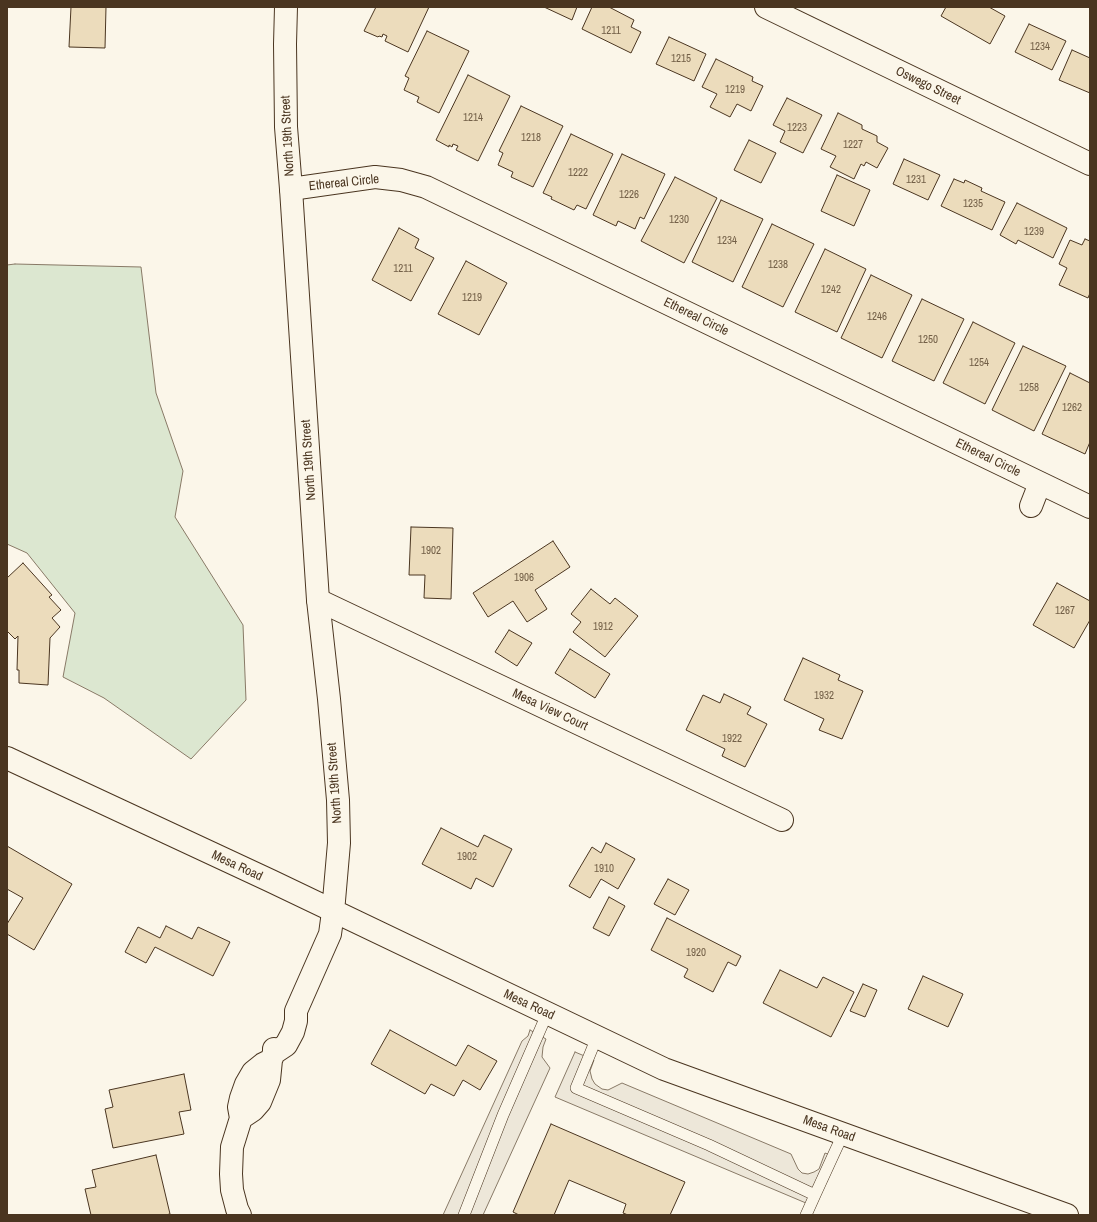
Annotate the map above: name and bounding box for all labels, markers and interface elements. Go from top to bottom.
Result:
house number: 1211 [601,24,621,38]
house number: 1234 [1030,40,1050,54]
house number: 1215 [671,52,691,66]
street label: Oswego Street [893,64,963,108]
house number: 1219 [725,83,745,97]
street label: North 19th Street [278,95,298,177]
house number: 1214 [463,111,483,125]
house number: 1223 [787,121,807,135]
house number: 1218 [521,131,541,145]
house number: 1227 [843,138,863,152]
house number: 1222 [568,166,588,180]
street label: Ethereal Circle [308,172,380,194]
house number: 1231 [906,173,926,187]
house number: 1226 [619,188,639,202]
house number: 1235 [963,197,983,211]
house number: 1230 [669,213,689,227]
house number: 1239 [1024,225,1044,239]
house number: 1234 [717,234,737,248]
house number: 1238 [768,258,788,272]
house number: 1211 [393,262,413,276]
house number: 1242 [821,283,841,297]
house number: 1219 [462,291,482,305]
street label: Ethereal Circle [661,295,731,339]
house number: 1246 [867,310,887,324]
house number: 1250 [918,333,938,347]
house number: 1254 [969,356,989,370]
house number: 1258 [1019,381,1039,395]
house number: 1262 [1062,401,1082,415]
street label: North 19th Street [298,419,320,501]
street label: Ethereal Circle [953,436,1023,480]
house number: 1902 [421,544,441,558]
house number: 1906 [514,571,534,585]
house number: 1267 [1055,604,1075,618]
house number: 1912 [593,620,613,634]
street label: Mesa View Court [510,686,590,734]
house number: 1932 [814,689,834,703]
house number: 1922 [722,732,742,746]
street label: North 19th Street [324,742,346,824]
street label: Mesa Road [209,847,265,885]
house number: 1902 [457,850,477,864]
house number: 1910 [594,862,614,876]
house number: 1920 [686,946,706,960]
street label: Mesa Road [501,986,557,1024]
street label: Mesa Road [801,1112,857,1146]

